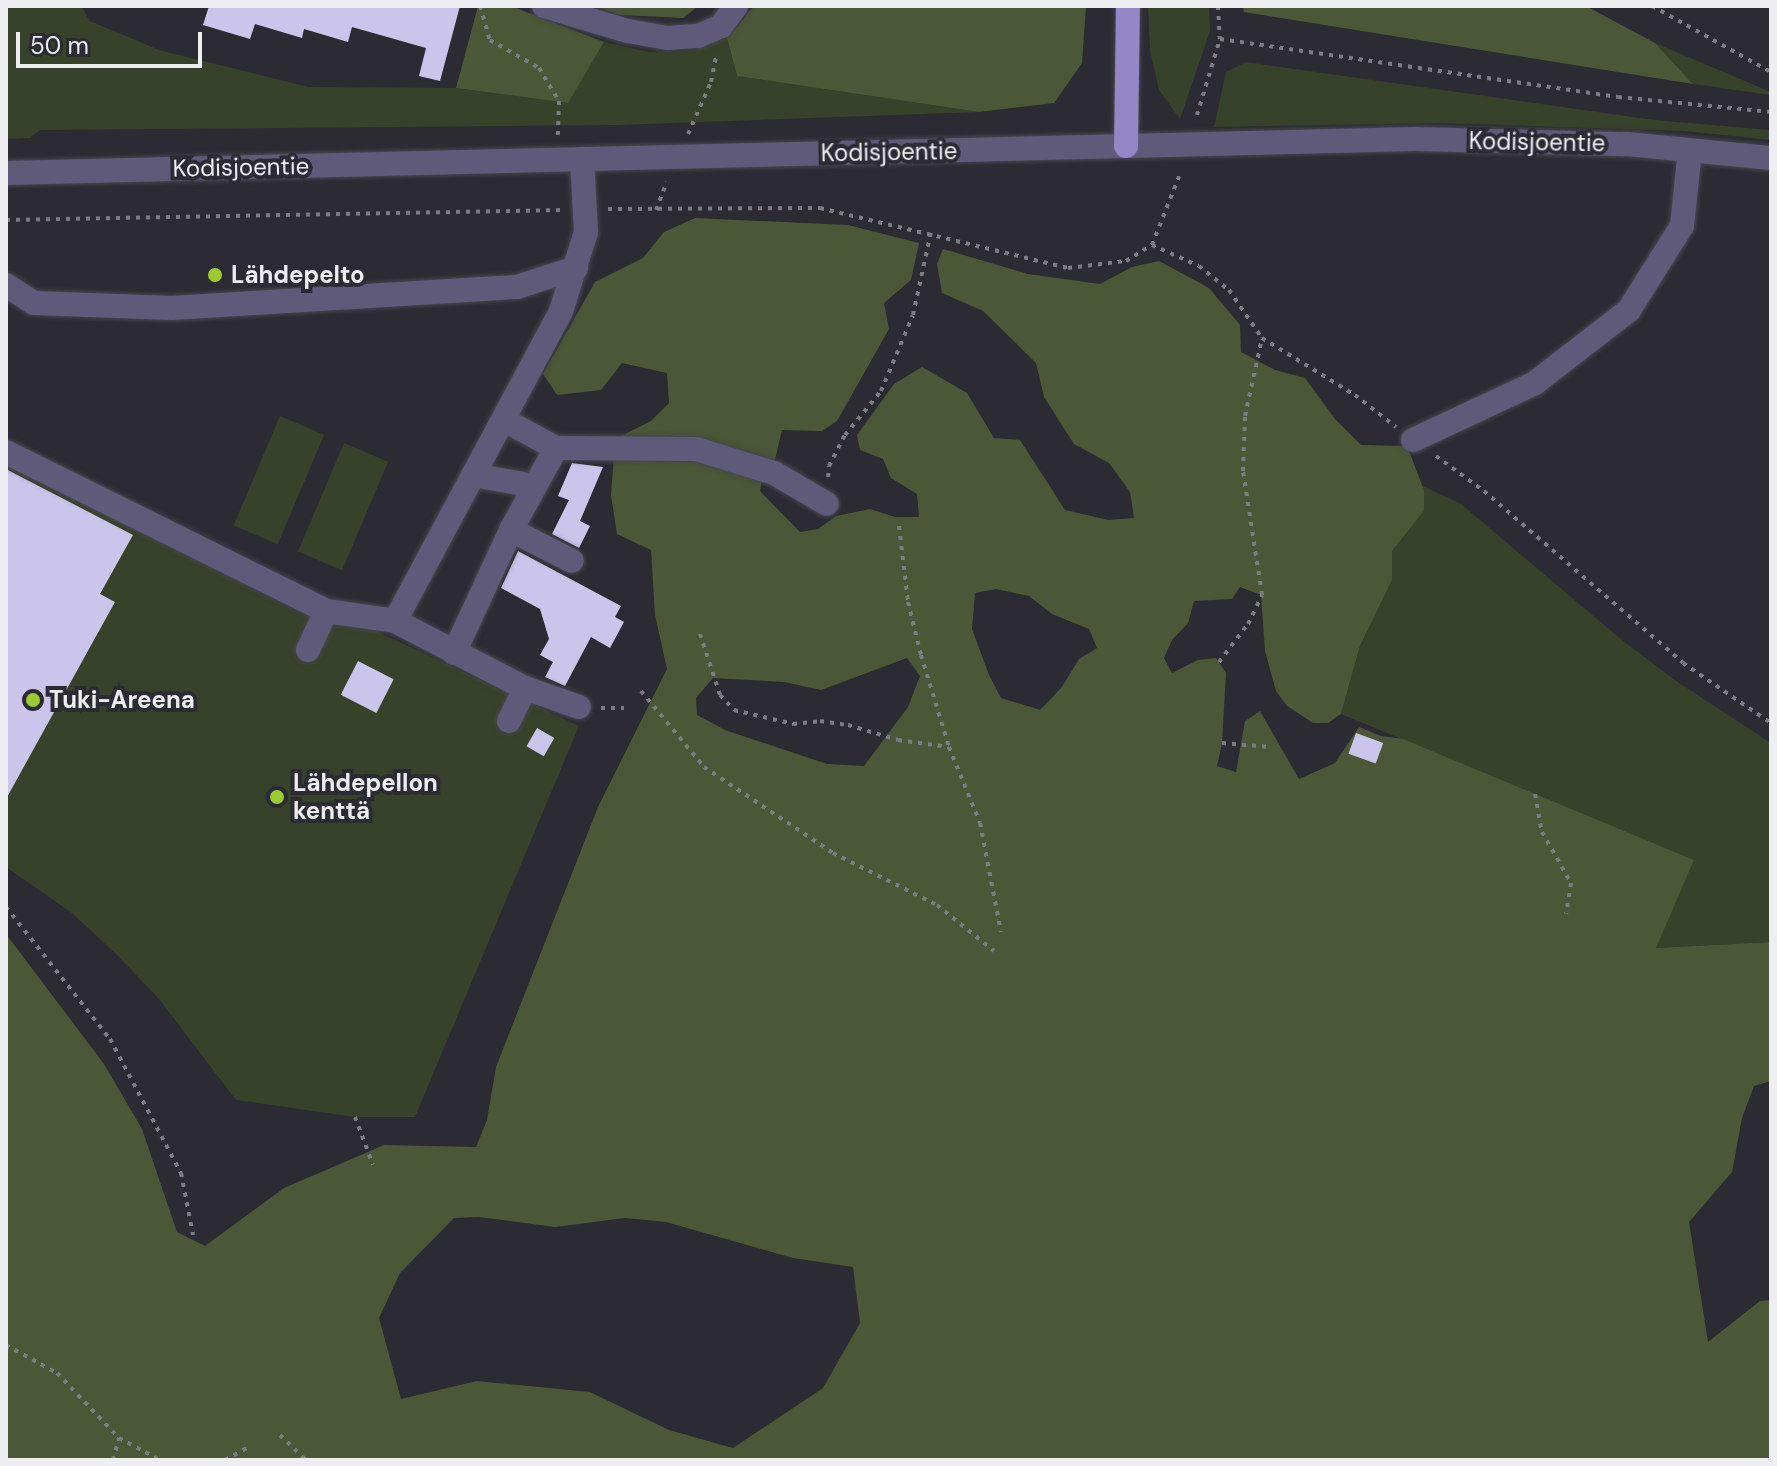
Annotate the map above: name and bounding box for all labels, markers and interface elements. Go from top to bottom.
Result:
scale bar [20,16,206,66]
text: 50 m [30,30,89,61]
street label: Kodisjoentie [1468,126,1606,158]
street label: Kodisjoentie [820,136,958,168]
street label: Kodisjoentie [172,151,310,183]
place label: Lähdepelto [231,261,365,289]
marker: Lähdepelto [206,266,224,284]
place label: Tuki-Areena [49,686,195,714]
marker: Tuki-Areena [24,691,42,709]
place label: Lähdepellon kenttä [293,769,438,825]
marker: Lähdepellon kenttä [268,788,286,806]

